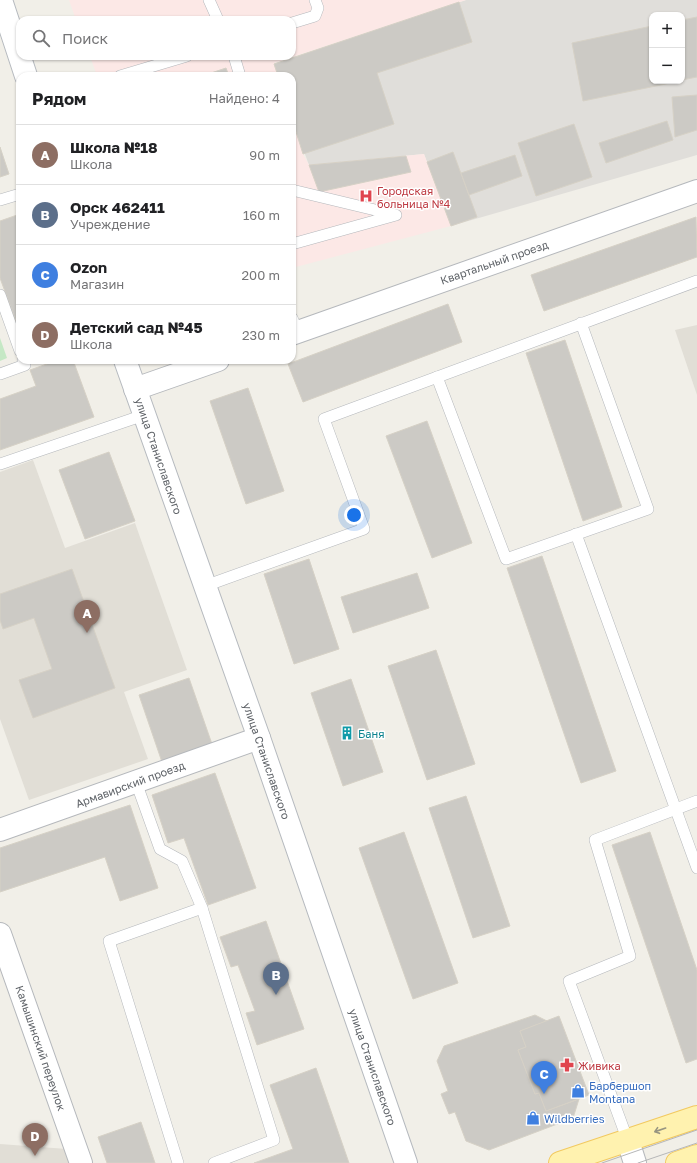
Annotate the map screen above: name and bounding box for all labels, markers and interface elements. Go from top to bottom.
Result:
map controls [649,12,685,84]
button: + [649,12,685,48]
search box [16,16,296,60]
icon: search [30,27,52,49]
text: Поиск [62,29,108,47]
button: − [649,48,685,84]
text: Рядом [32,88,86,109]
text: Найдено: 4 [209,90,280,106]
text: Школа №18 [70,138,158,156]
text: A [40,147,50,163]
text: 90 m [249,147,280,163]
text: Школа [70,156,112,172]
place label: Городская больница №4 [377,184,451,210]
hospital icon: Городская больница №4 [358,188,374,204]
text: Орск 462411 [70,198,165,216]
text: B [40,207,50,223]
text: 160 m [243,207,280,223]
text: Учреждение [70,216,150,232]
street label: Квартальный проезд [438,237,550,287]
text: Ozon [70,258,107,276]
text: C [40,267,50,283]
text: 200 m [242,267,280,283]
text: Магазин [70,276,124,292]
text: Детский сад №45 [70,318,203,336]
text: D [40,327,50,343]
text: 230 m [242,327,280,343]
text: Школа [70,336,112,352]
street label: улица Станиславского [133,396,185,516]
your location [344,505,364,525]
pin: A [74,600,100,633]
street label: улица Станиславского [241,701,293,821]
building icon: Баня [339,725,355,741]
place label: Баня [358,727,385,740]
street label: Армавирский проезд [74,758,187,810]
pin: B [263,962,289,995]
street label: Камышинский переулок [13,984,69,1113]
street label: улица Станиславского [347,1007,399,1127]
pharmacy icon: Живика [559,1057,575,1073]
place label: Живика [578,1059,621,1072]
pin: C [531,1061,557,1094]
place label: Барбершоп Montana [589,1079,651,1105]
shop icon: Барбершоп Montana [570,1083,586,1099]
shop icon: Wildberries [525,1110,541,1126]
place label: Wildberries [544,1112,605,1125]
pin: D [22,1123,48,1156]
one-way arrow [655,1126,667,1134]

